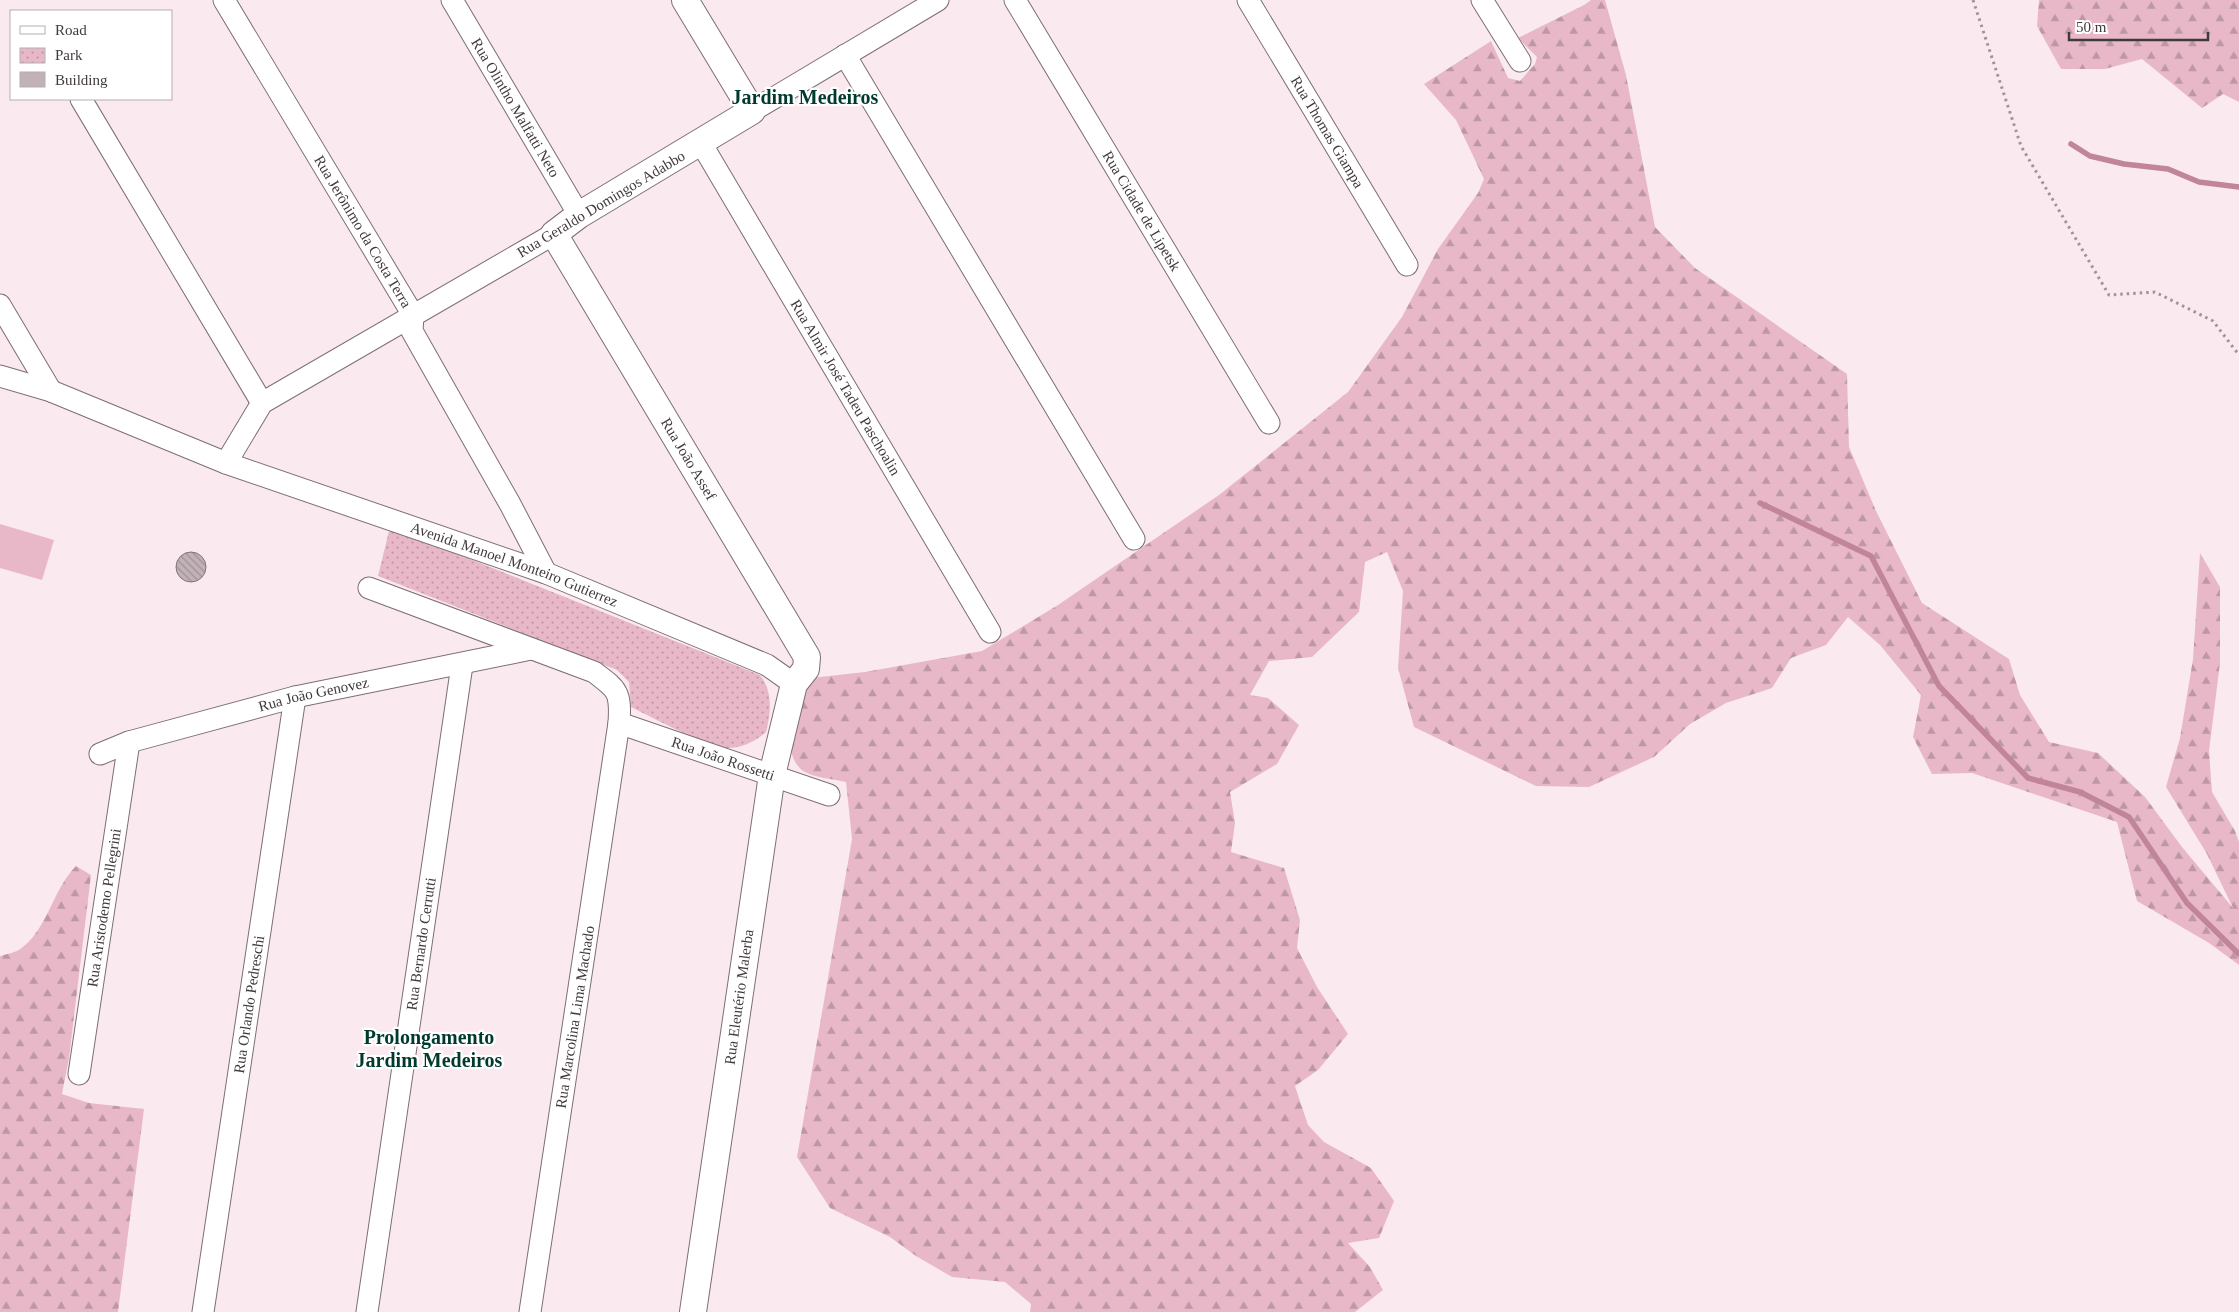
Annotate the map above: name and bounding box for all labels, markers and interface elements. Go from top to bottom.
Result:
legend [10,10,172,100]
scale bar [2069,10,2208,42]
text: 50 m [2076,19,2107,35]
text: Road [55,22,87,38]
street label: Rua Olintho Malfatti Neto [468,35,563,180]
text: Park [55,47,83,63]
text: Building [55,72,108,88]
street label: Rua Thomas Giampa [1288,73,1367,191]
district label: Jardim Medeiros [732,86,879,108]
street label: Rua Geraldo Domingos Adabbo [514,147,688,261]
street label: Rua Cidade de Lipetsk [1099,148,1184,274]
street label: Rua Jerônimo da Costa Terra [311,153,415,311]
street label: Rua Almir José Tadeu Paschoalin [787,297,904,479]
street label: Rua João Assef [658,415,719,503]
street label: Avenida Manoel Monteiro Gutierrez [409,519,620,610]
street label: Rua João Genovez [257,674,370,715]
street label: Rua João Rossetti [670,734,777,784]
street label: Rua Aristodemo Pellegrini [84,828,124,988]
street label: Rua Bernardo Cerrutti [403,876,439,1012]
street label: Rua Marcolina Lima Machado [553,925,597,1109]
street label: Rua Eleutério Malerba [722,928,756,1066]
street label: Rua Orlando Pedreschi [231,934,267,1074]
district label: Prolongamento Jardim Medeiros [356,1026,503,1071]

